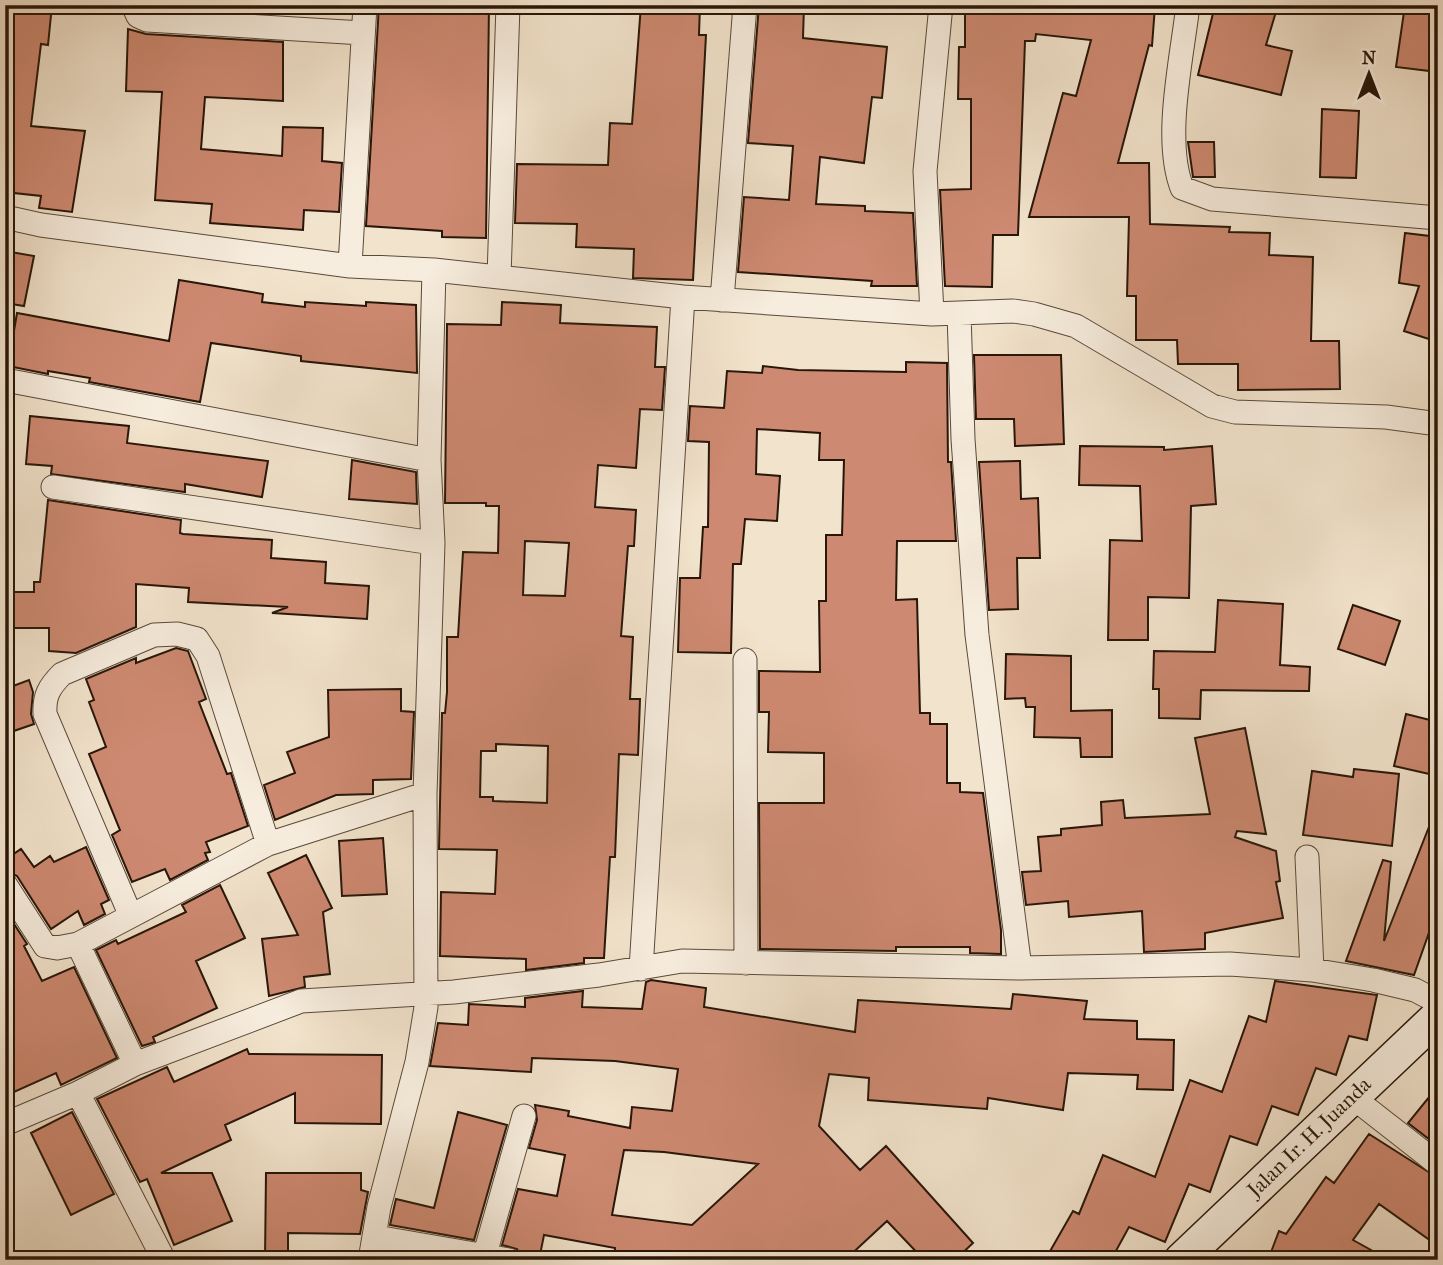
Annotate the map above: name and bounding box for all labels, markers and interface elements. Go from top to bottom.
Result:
north arrow [1334,38,1404,108]
text: N [1362,47,1377,69]
street label: Jalan Ir. H. Juanda [1241,1072,1376,1203]

